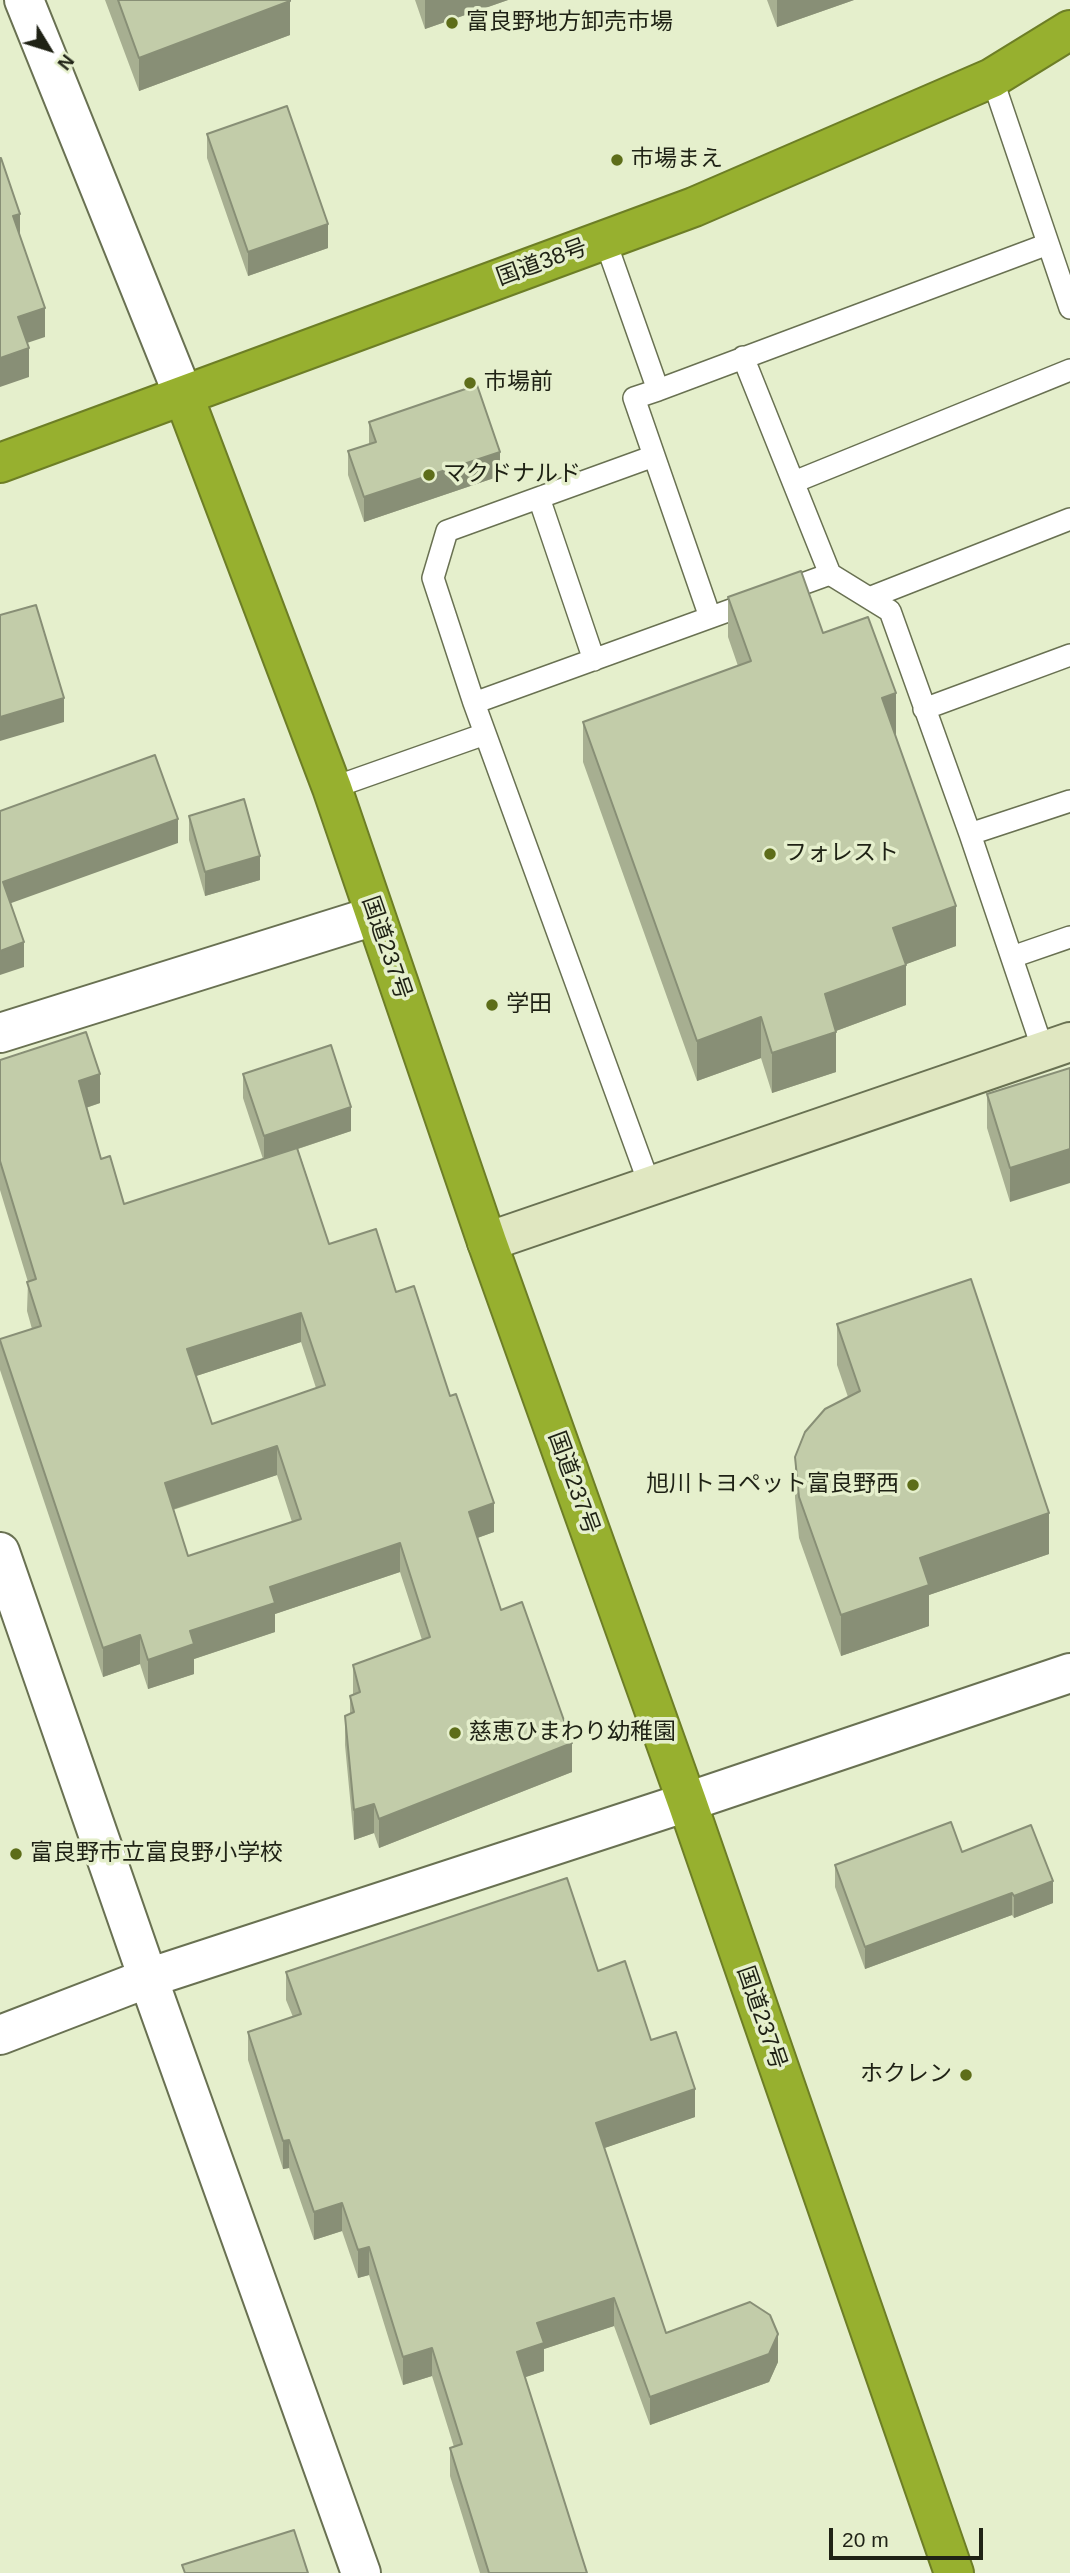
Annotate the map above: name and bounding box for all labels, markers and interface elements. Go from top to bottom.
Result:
place label: 富良野地方卸売市場 [466,9,673,37]
north arrow [14,14,84,84]
marker: 富良野地方卸売市場 [444,15,460,31]
text: N [53,50,78,74]
place label: 市場まえ [631,146,723,174]
marker: 市場まえ [609,152,625,168]
street label: 国道38号 [493,234,591,292]
place label: 市場前 [484,369,553,397]
marker: 市場前 [462,375,478,391]
place label: マクドナルド [443,461,581,489]
marker: マクドナルド [421,467,437,483]
place label: フォレスト [784,840,899,868]
marker: フォレスト [762,846,778,862]
street label: 国道237号 [355,893,417,1003]
place label: 学田 [506,991,552,1019]
marker: 学田 [484,997,500,1013]
street label: 国道237号 [542,1428,604,1538]
place label: 旭川トヨペット富良野西 [646,1471,899,1499]
marker: 旭川トヨペット富良野西 [905,1477,921,1493]
place label: 慈恵ひまわり幼稚園 [469,1719,676,1747]
marker: 慈恵ひまわり幼稚園 [447,1725,463,1741]
place label: 富良野市立富良野小学校 [30,1840,283,1868]
marker: 富良野市立富良野小学校 [8,1846,24,1862]
street label: 国道237号 [730,1963,792,2073]
place label: ホクレン [860,2061,952,2089]
marker: ホクレン [958,2067,974,2083]
scale bar [832,2514,986,2558]
text: 20 m [842,2528,889,2551]

